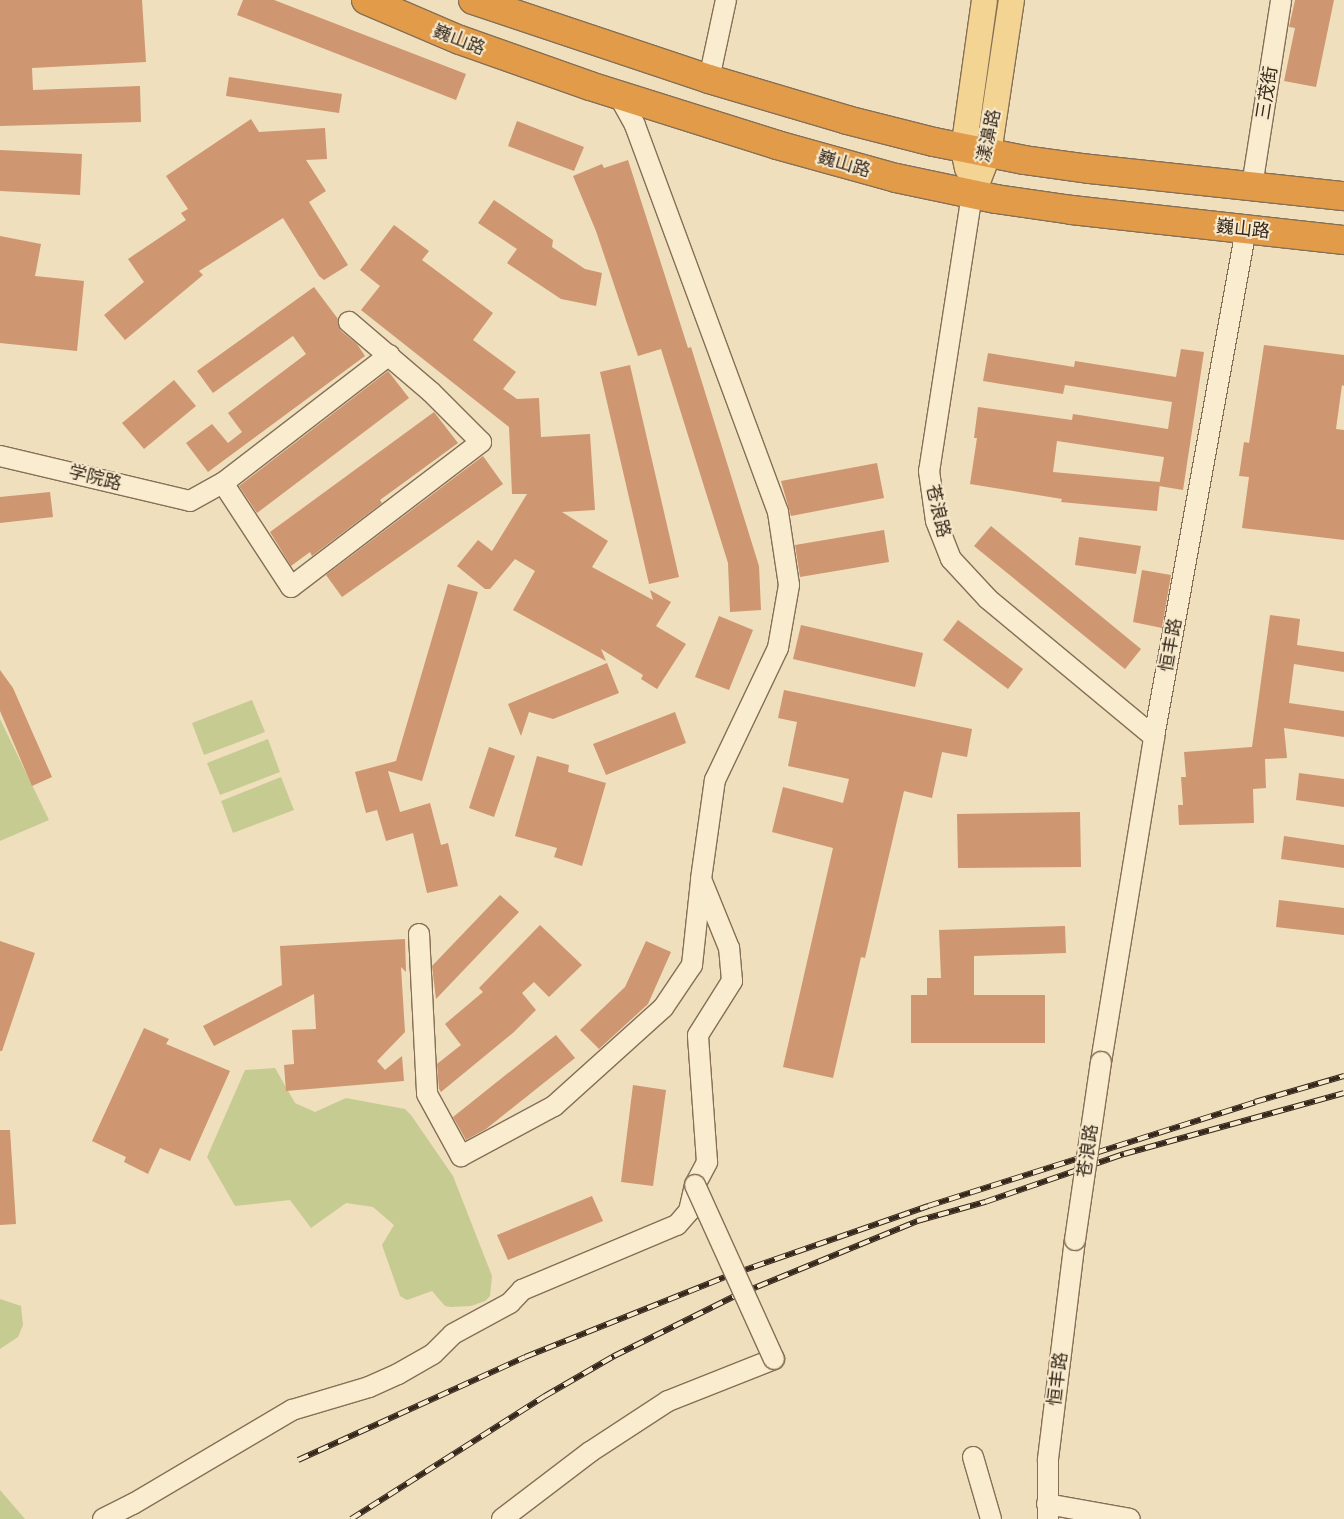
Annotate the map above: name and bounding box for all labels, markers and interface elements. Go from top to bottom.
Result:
street label: 巍山路 [430,20,488,60]
street label: 三茂街 [1252,65,1282,121]
street label: 漾濞路 [973,107,1005,165]
street label: 巍山路 [815,146,873,182]
street label: 巍山路 [1215,215,1271,243]
street label: 学院路 [66,461,124,495]
street label: 苍浪路 [921,482,955,540]
street label: 恒丰路 [1156,617,1186,673]
street label: 苍浪路 [1074,1123,1102,1179]
street label: 恒丰路 [1044,1351,1072,1407]

